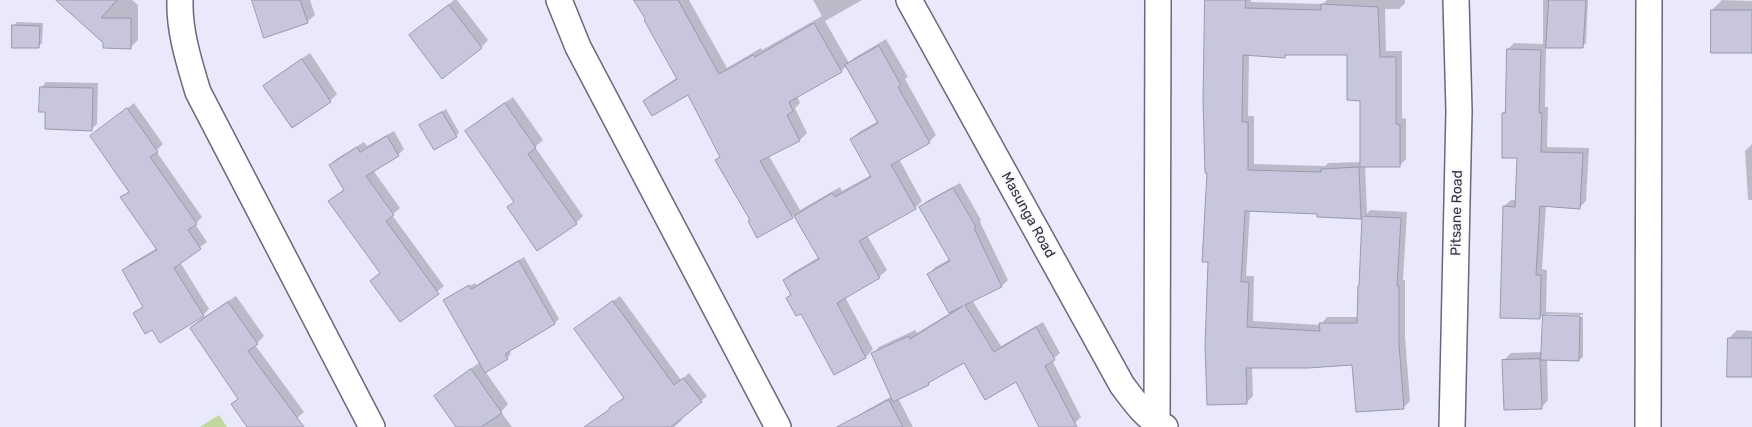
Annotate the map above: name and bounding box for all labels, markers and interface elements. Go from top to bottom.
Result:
street label: Masunga Road [997,169,1059,261]
street label: Pitsane Road [1448,170,1466,256]

